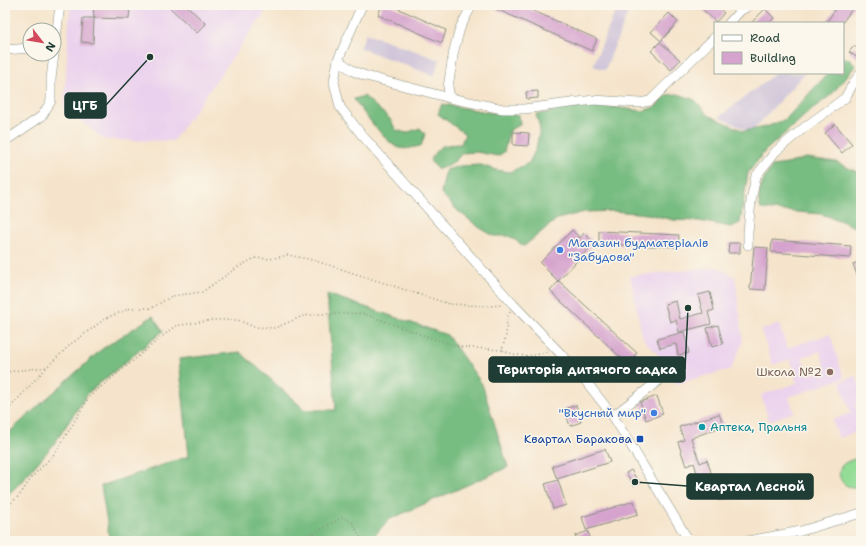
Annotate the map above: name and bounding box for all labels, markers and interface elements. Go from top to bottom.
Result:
north arrow [22,22,62,62]
legend [714,22,844,74]
text: Road [750,30,781,46]
text: N [41,39,59,55]
text: Building [750,50,796,66]
callout: ЦГБ [65,93,106,118]
text: ЦГБ [72,97,98,114]
place label: Магазин будматеріалів "Забудова" [568,235,708,265]
marker: Магазин будматеріалів "Забудова" [555,245,565,255]
callout: Територія дитячого садка [489,357,685,382]
text: Територія дитячого садка [497,361,677,378]
place label: Школа №2 [756,364,822,380]
marker: Школа №2 [825,367,835,377]
place label: "Вкусный мир" [559,405,646,421]
marker: "Вкусный мир" [649,408,659,418]
place label: Аптека, Пральня [710,419,807,435]
marker: Аптека, Пральня [697,422,707,432]
place label: Квартал Баракова [524,431,633,447]
marker: Квартал Баракова [635,434,645,444]
callout: Квартал Лесной [687,474,813,499]
text: Квартал Лесной [695,478,805,495]

